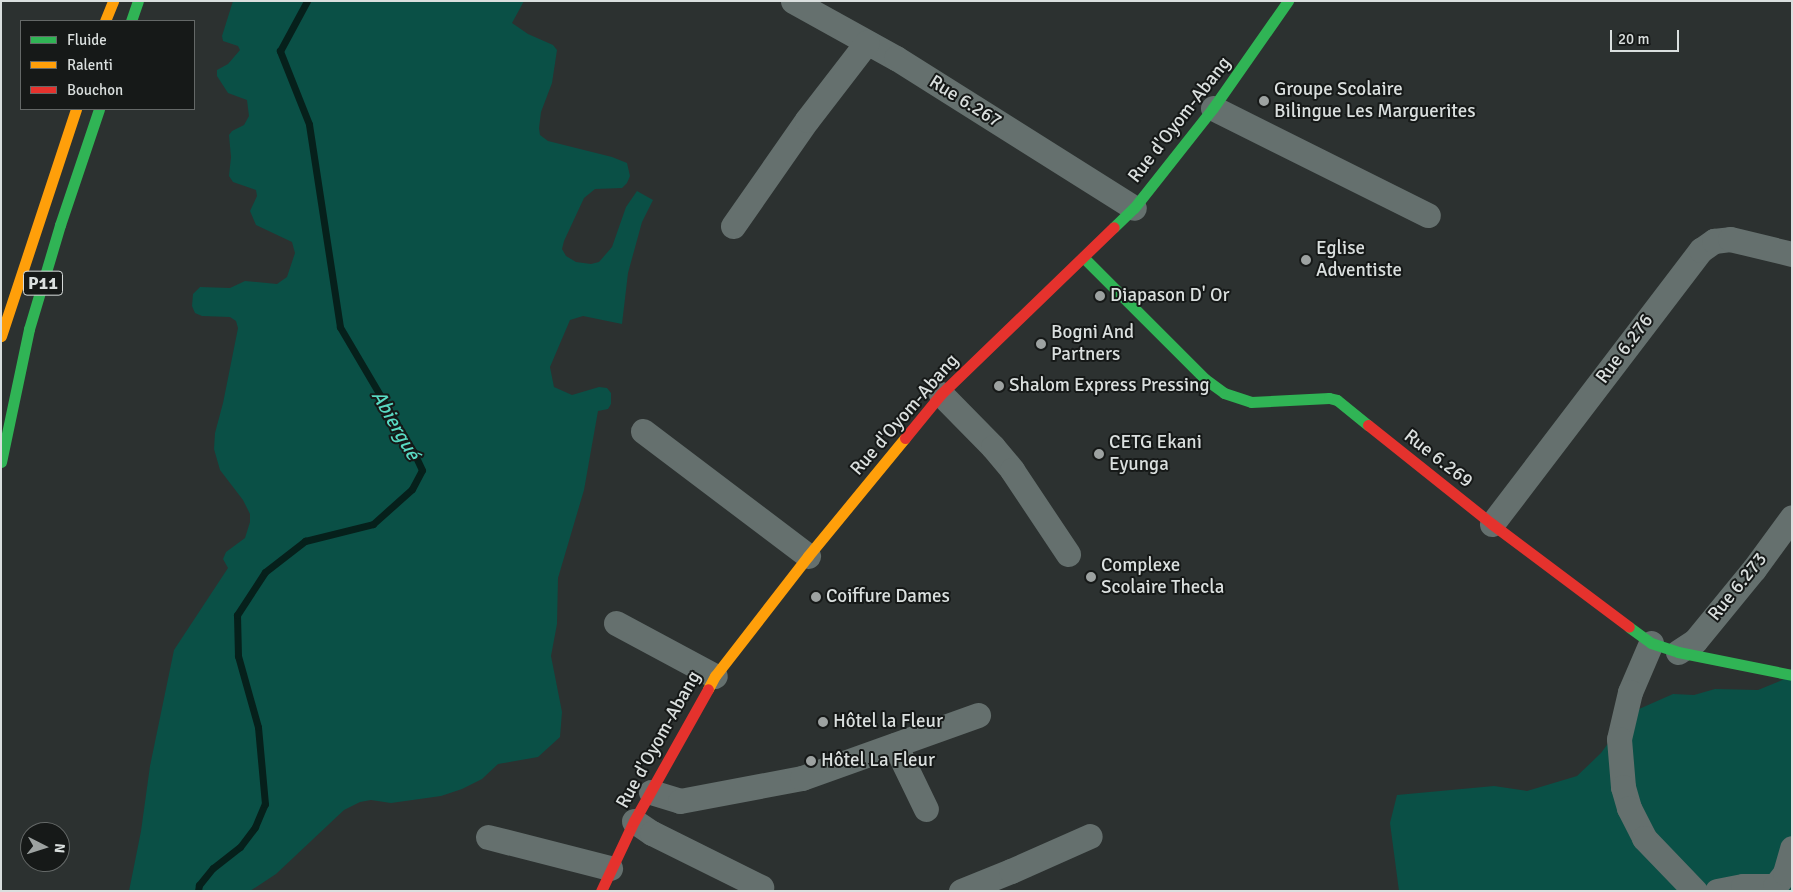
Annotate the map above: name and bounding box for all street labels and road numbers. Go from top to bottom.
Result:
street label: Rue d'Oyom-Abang [1124,52,1236,188]
street label: Rue 6.267 [925,71,1005,133]
road number: P11 [22,268,64,298]
street label: Rue 6.276 [1592,310,1658,388]
street label: Rue d'Oyom-Abang [846,350,964,480]
street label: Rue 6.269 [1399,425,1477,493]
street label: Rue 6.273 [1704,548,1772,626]
street label: Rue d'Oyom-Abang [612,667,706,813]

